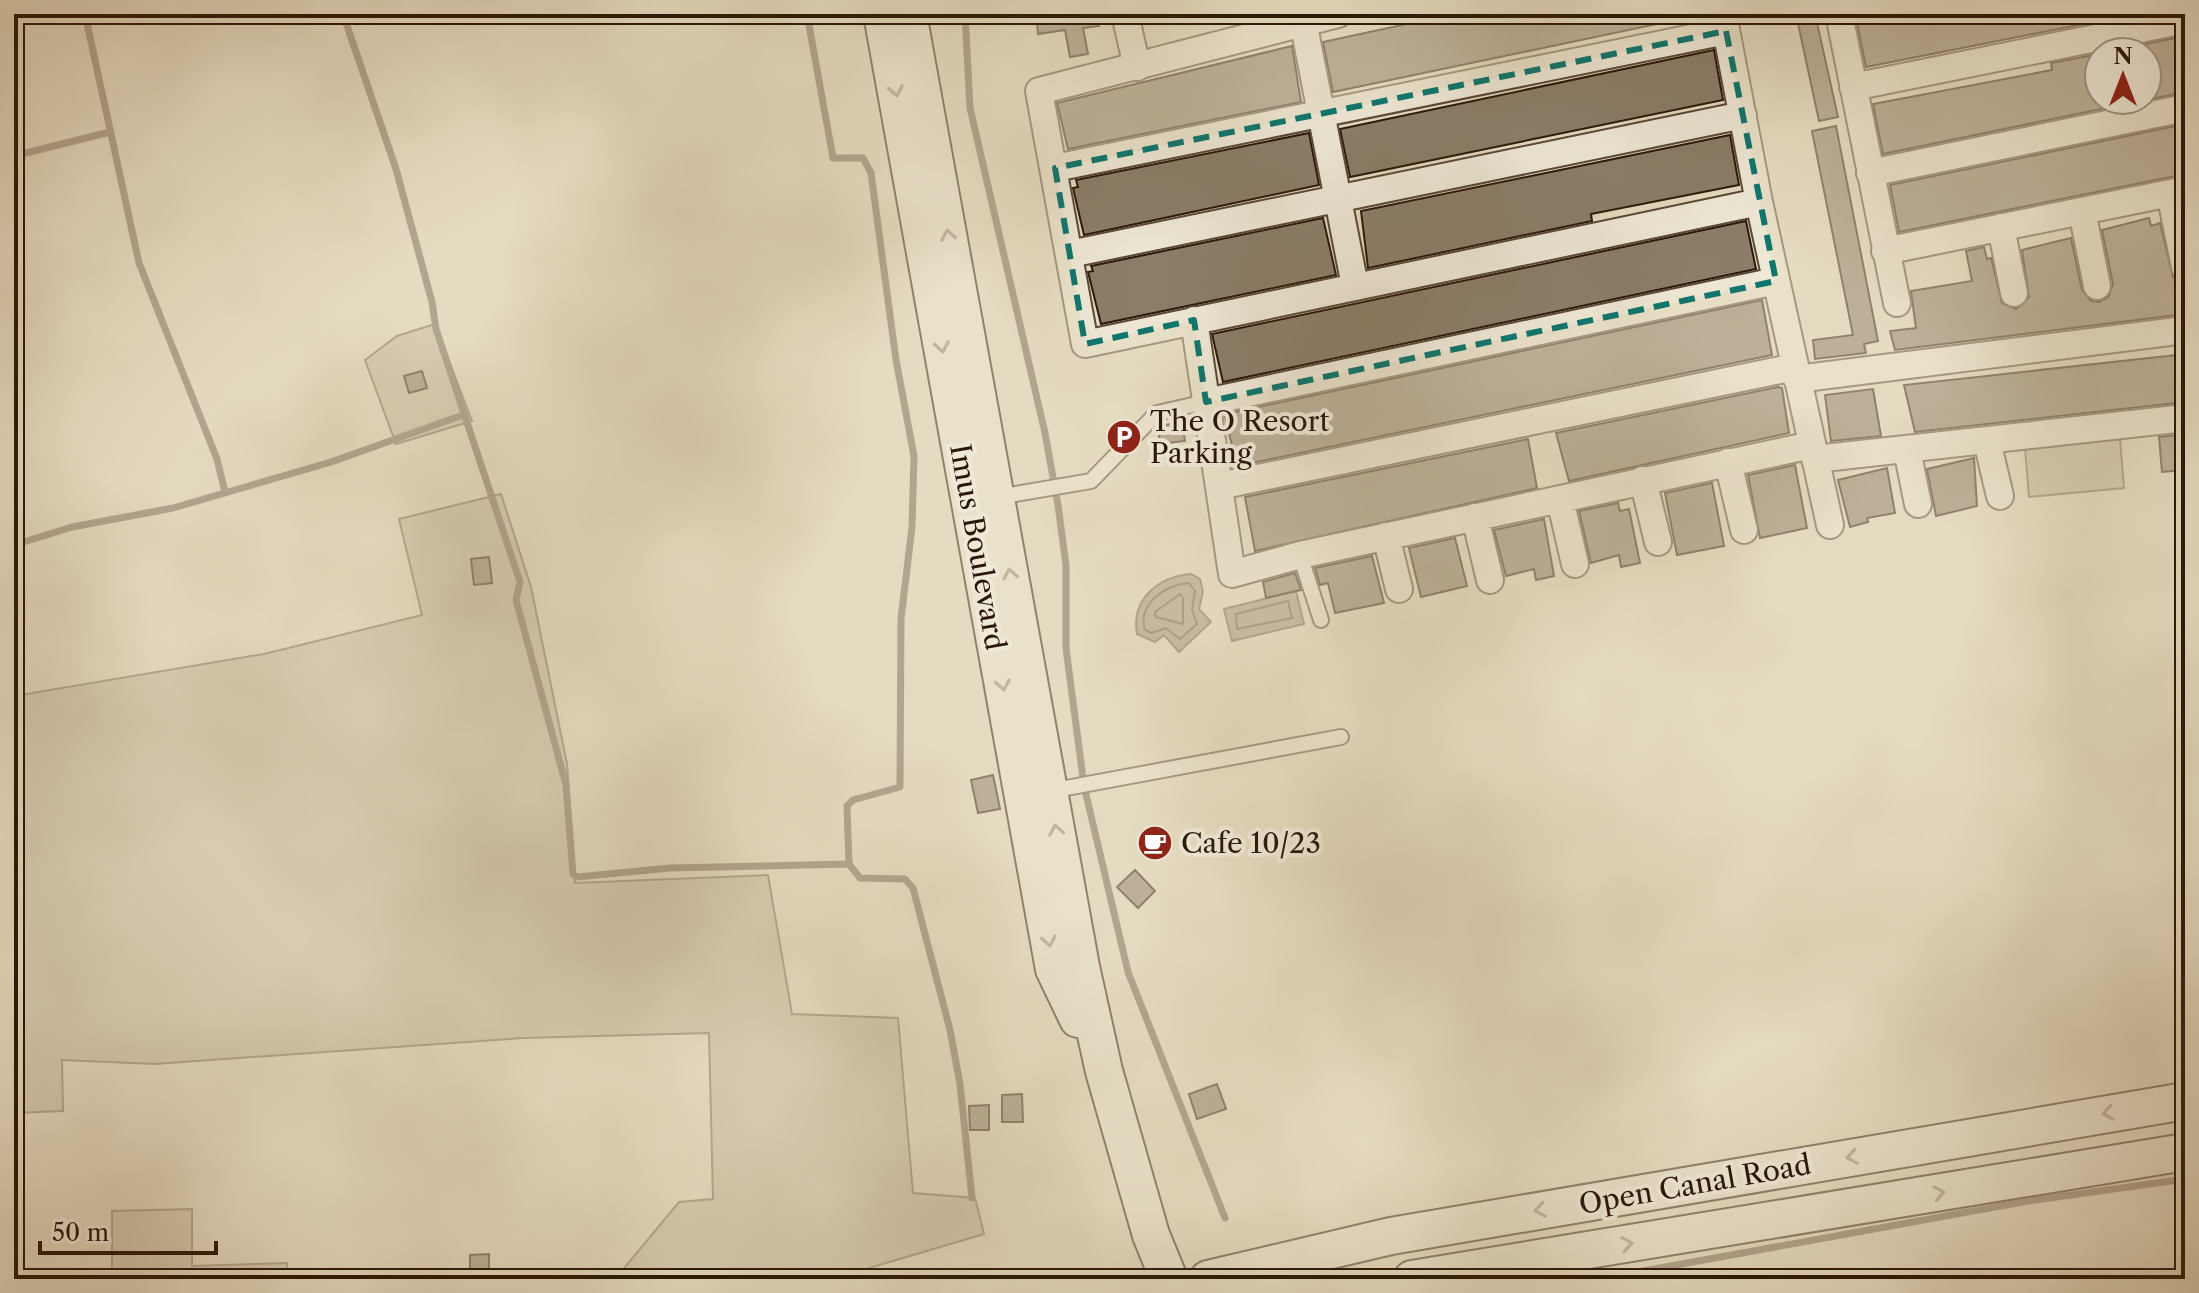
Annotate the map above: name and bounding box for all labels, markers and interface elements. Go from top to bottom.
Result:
north arrow [2083,36,2163,116]
text: N [2113,43,2133,70]
one-way arrow [886,84,903,98]
one-way arrow [941,229,958,242]
one-way arrow [932,340,949,353]
place label: The O Resort Parking [1150,404,1330,470]
parking icon: The O Resort Parking [1105,418,1143,456]
street label: Imus Boulevard [943,441,1013,653]
one-way arrow [1002,567,1019,581]
one-way arrow [993,678,1010,692]
one-way arrow [1049,823,1066,836]
cafe icon: Cafe 10/23 [1136,824,1174,862]
place label: Cafe 10/23 [1181,826,1321,860]
one-way arrow [1040,934,1057,948]
one-way arrow [2101,1104,2115,1121]
street label: Open Canal Road [1576,1147,1814,1221]
one-way arrow [1845,1148,1858,1165]
one-way arrow [1932,1185,1945,1202]
one-way arrow [1533,1201,1547,1218]
scale bar [40,1205,216,1255]
text: 50 m [52,1218,109,1247]
one-way arrow [1620,1237,1634,1254]

